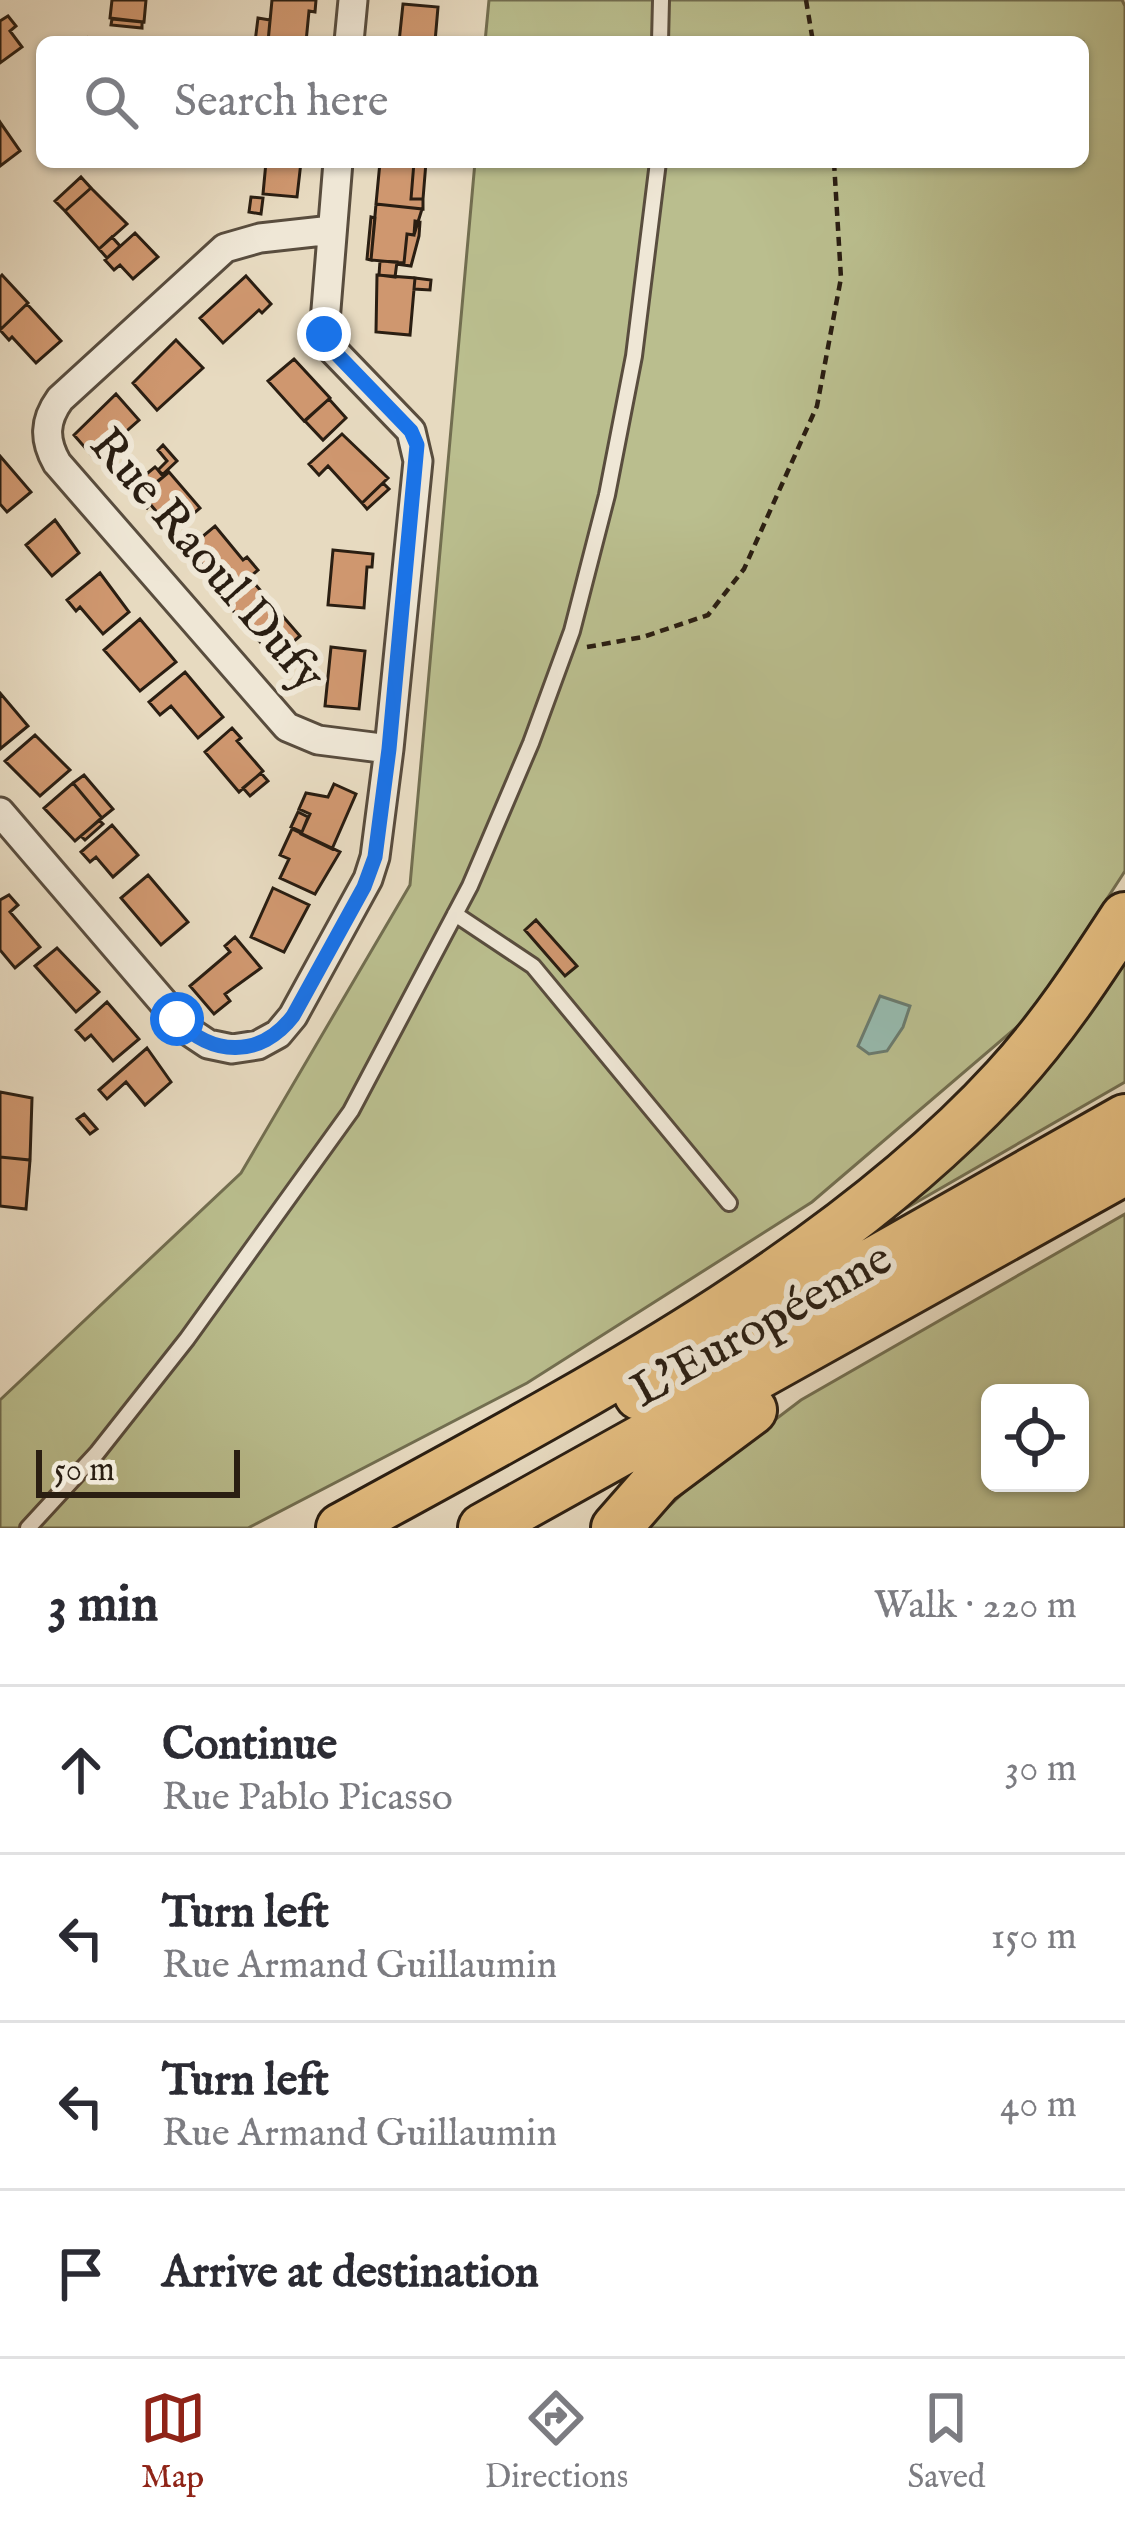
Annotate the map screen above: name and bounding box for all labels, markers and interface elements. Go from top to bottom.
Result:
search box [36,36,1089,168]
icon: search [78,69,144,135]
text: Search here [174,74,388,131]
route end [297,307,351,361]
street label: Rue Raoul Dufy [75,417,337,705]
route start [150,992,204,1046]
street label: L'Européenne [621,1230,903,1422]
map controls [981,1384,1089,1492]
button: locate [981,1384,1089,1492]
scale bar [36,1444,240,1497]
text: 50 m [54,1450,115,1492]
text: 3 min [48,1574,158,1639]
text: Walk · 220 m [874,1582,1077,1631]
text: Continue [162,1717,337,1774]
icon: ahead [48,1737,114,1803]
text: 30 m [1005,1745,1077,1794]
text: Rue Pablo Picasso [162,1774,453,1823]
text: Turn left [162,1885,329,1942]
icon: left [48,1905,114,1971]
text: 150 m [991,1913,1077,1962]
text: Rue Armand Guillaumin [162,1942,557,1991]
text: Turn left [162,2053,329,2110]
icon: left [48,2073,114,2139]
text: 40 m [1000,2081,1077,2130]
text: Rue Armand Guillaumin [162,2110,557,2159]
icon: arrive [48,2241,114,2307]
text: Arrive at destination [162,2245,539,2302]
tab: Map [140,2385,206,2499]
tab: Directions [485,2385,628,2499]
tab: Saved [907,2385,985,2499]

